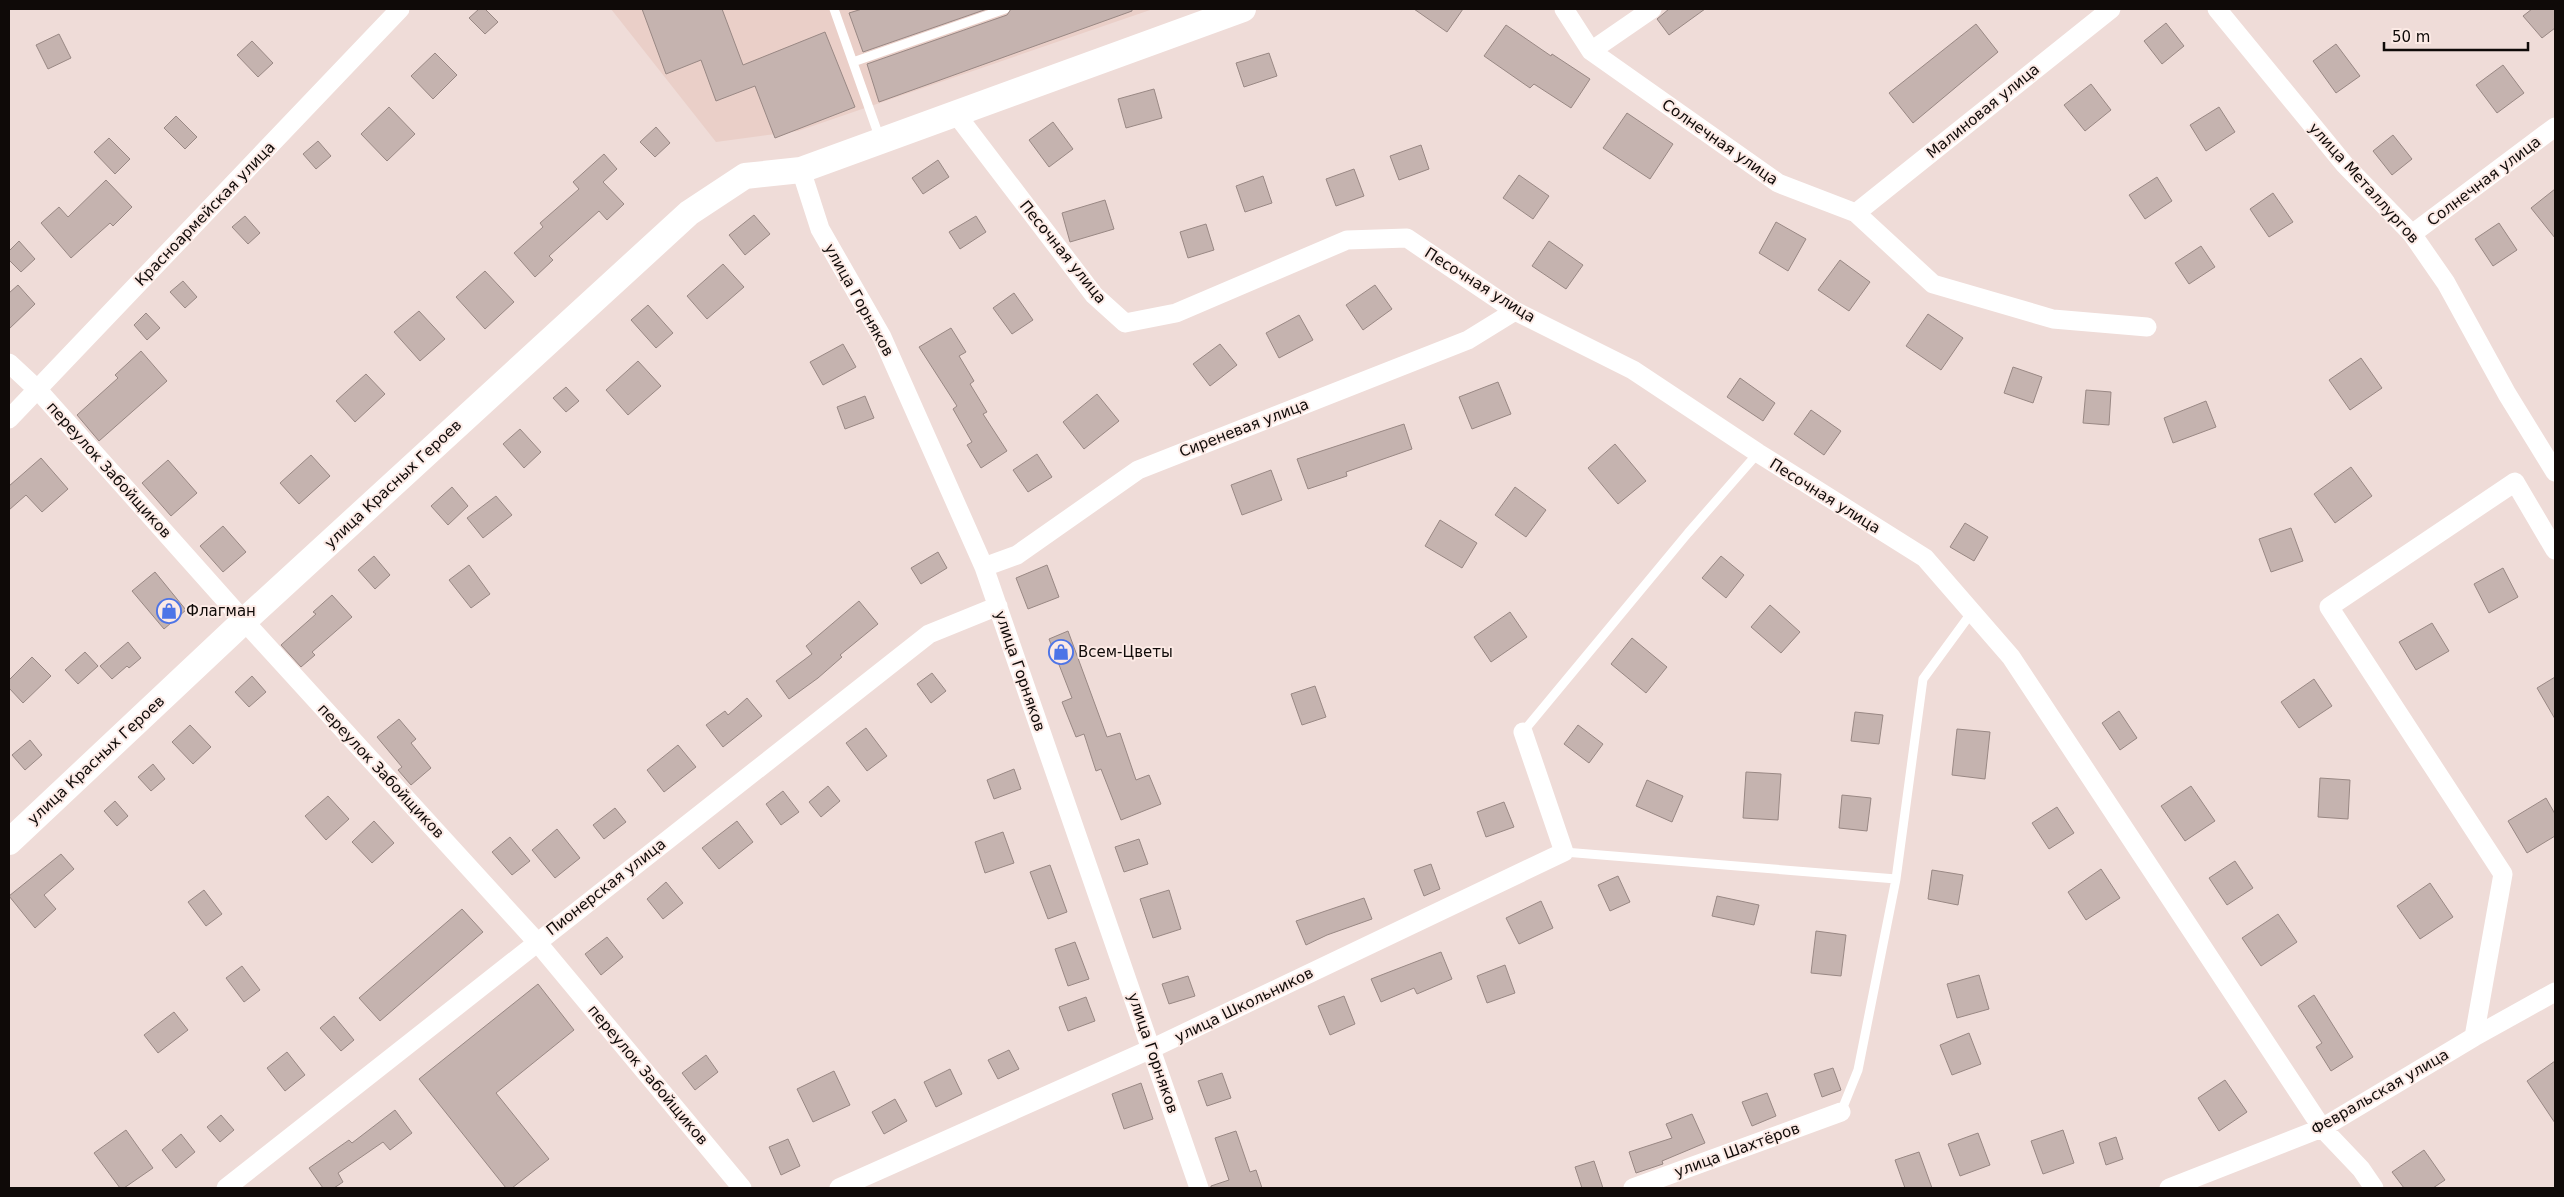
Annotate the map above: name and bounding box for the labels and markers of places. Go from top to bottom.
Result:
shop icon: Флагман [156,598,182,624]
place label: Флагман [186,602,256,620]
shop icon: Всем-Цветы [1048,639,1074,665]
place label: Всем-Цветы [1078,643,1173,661]

